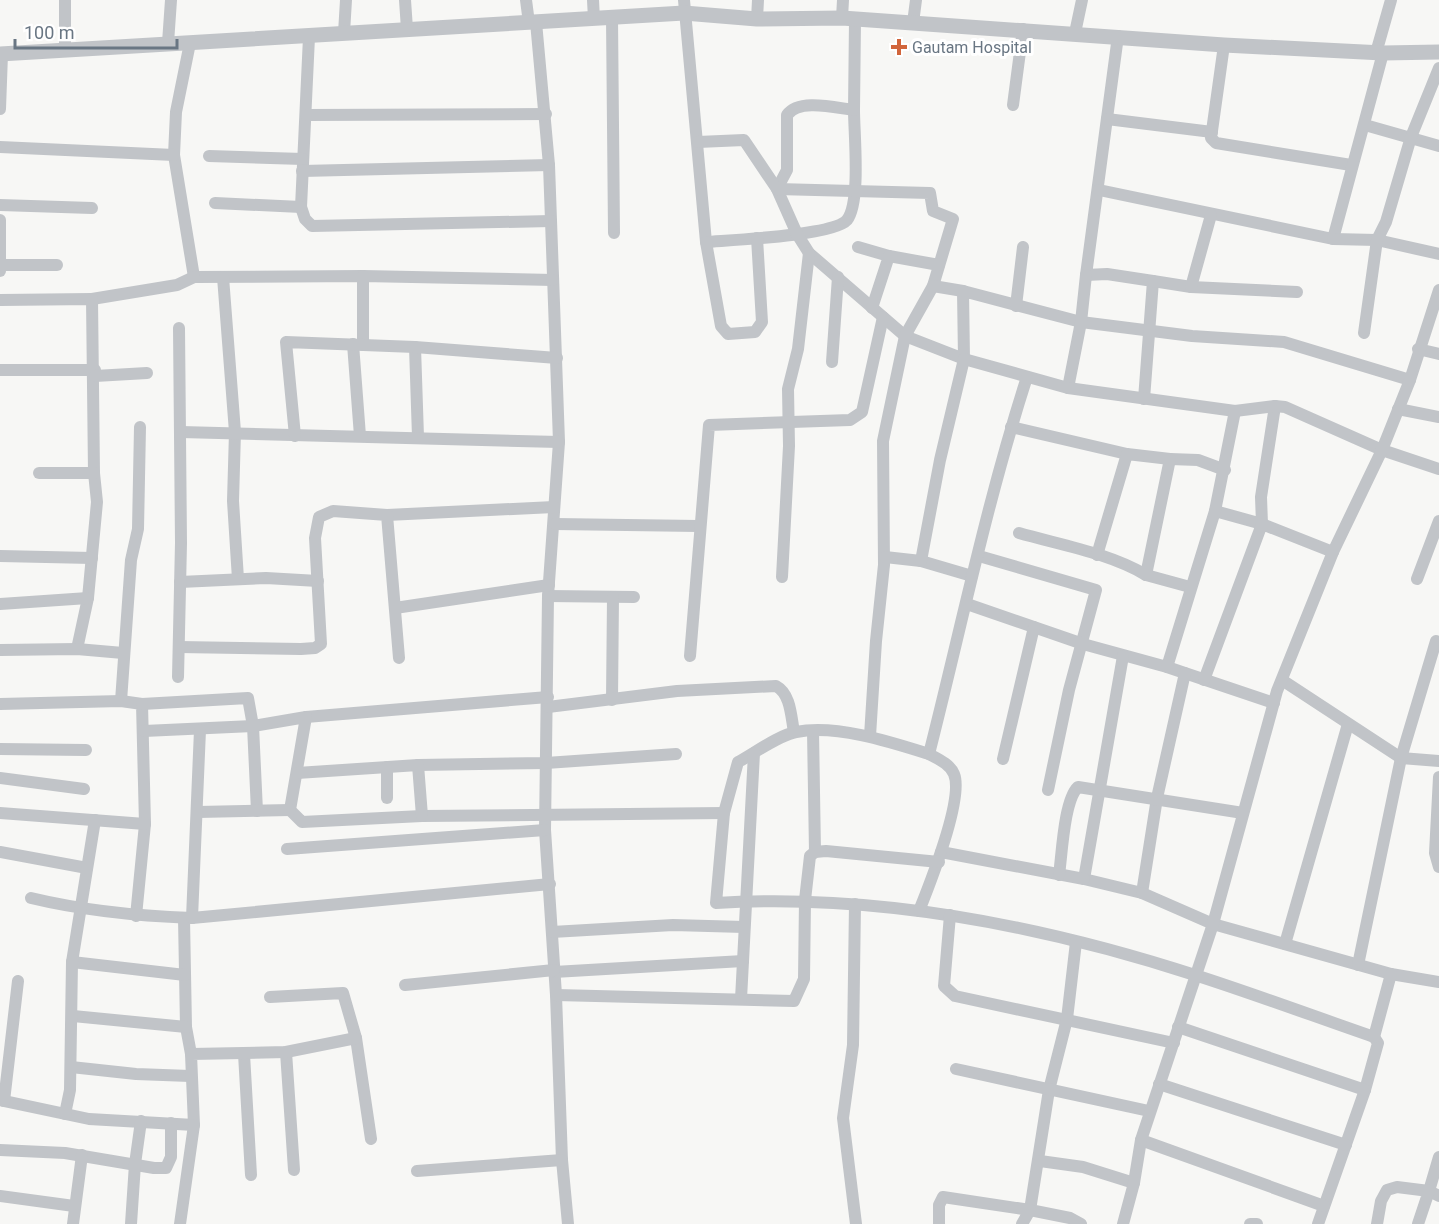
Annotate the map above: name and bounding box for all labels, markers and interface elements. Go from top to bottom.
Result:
scale bar [15,12,177,50]
text: 100 m [24,22,75,43]
marker: Gautam Hospital [890,38,908,56]
place label: Gautam Hospital [912,38,1032,57]

